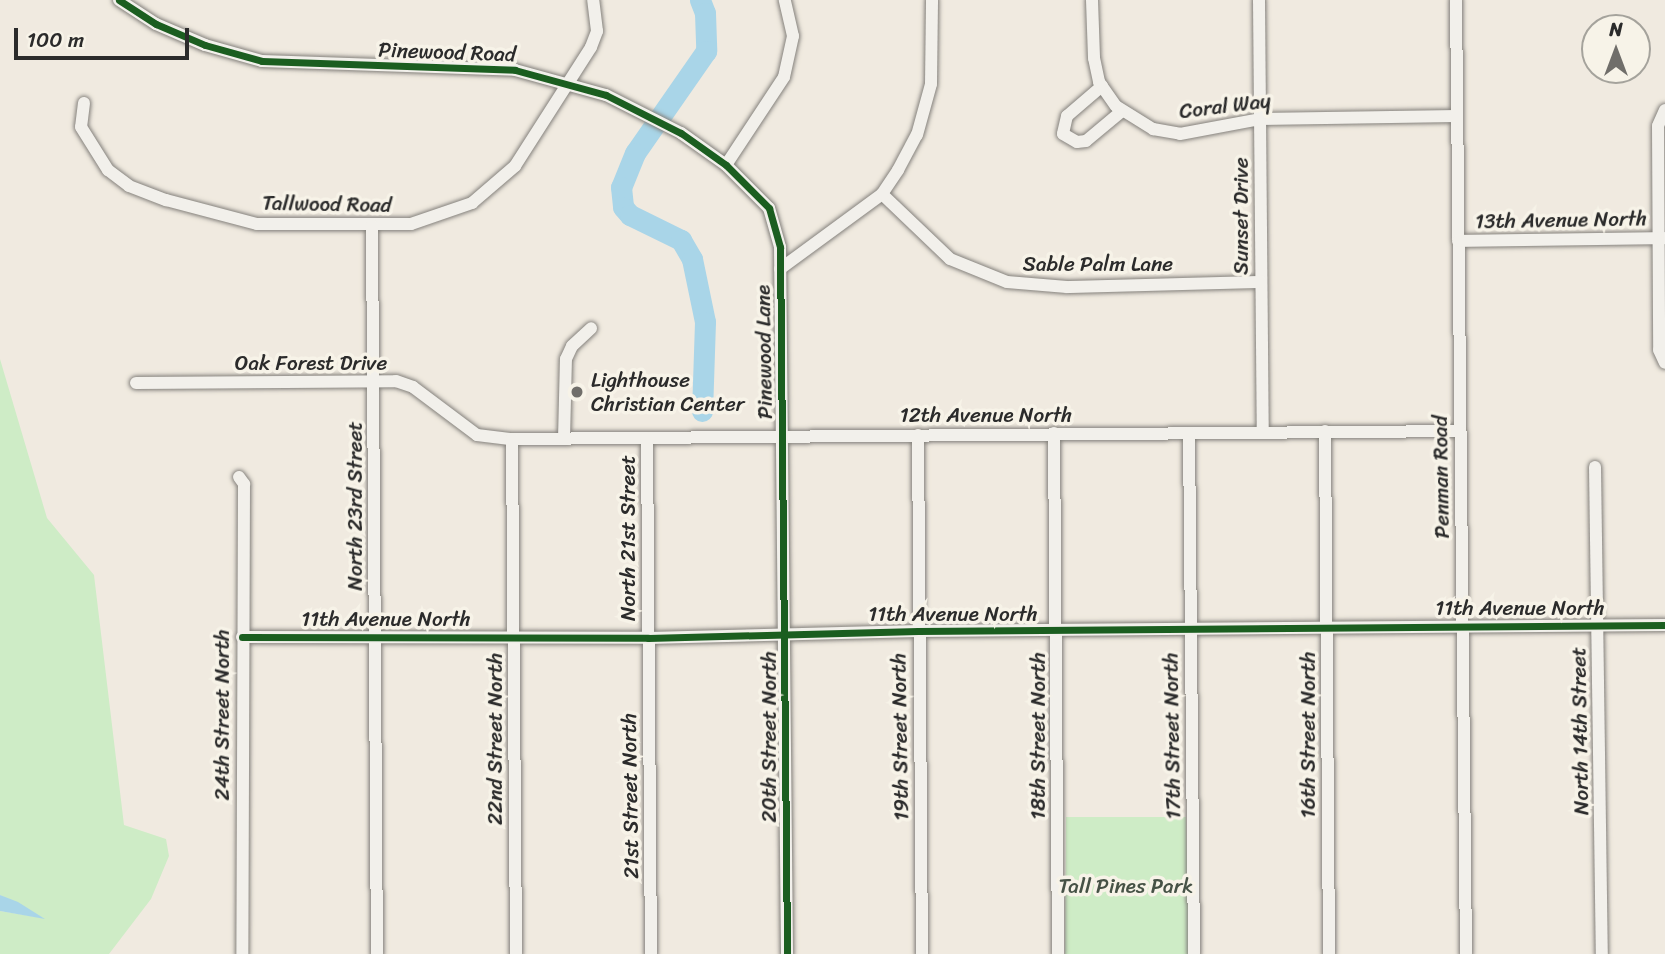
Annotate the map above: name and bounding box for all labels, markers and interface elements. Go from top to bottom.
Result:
text: N [1609,13,1623,46]
scale bar [18,14,192,58]
north arrow [1581,14,1651,84]
text: 100 m [27,21,84,59]
street label: Pinewood Road [378,37,516,67]
street label: Coral Way [1178,88,1272,124]
street label: Sunset Drive [1228,157,1254,275]
street label: Tallwood Road [262,190,392,218]
street label: 13th Avenue North [1474,206,1648,234]
street label: Sable Palm Lane [1023,251,1173,277]
street label: Pinewood Lane [750,284,778,420]
street label: Oak Forest Drive [234,350,388,376]
place label: Lighthouse Christian Center [591,367,744,417]
marker: Lighthouse Christian Center [569,384,585,400]
street label: 12th Avenue North [899,402,1073,428]
street label: Penman Road [1427,415,1455,539]
street label: North 23rd Street [342,421,368,591]
street label: North 21st Street [615,455,641,621]
street label: 11th Avenue North [1435,595,1605,621]
street label: 11th Avenue North [868,601,1038,627]
street label: 11th Avenue North [301,606,471,632]
street label: 24th Street North [209,629,235,801]
street label: North 14th Street [1566,647,1594,815]
street label: 20th Street North [756,651,782,823]
street label: 16th Street North [1295,651,1321,819]
street label: 18th Street North [1025,652,1051,820]
street label: 17th Street North [1158,652,1186,820]
street label: 22nd Street North [482,653,508,825]
street label: 19th Street North [886,653,914,821]
street label: 21st Street North [616,713,644,879]
park label: Tall Pines Park [1058,873,1194,899]

